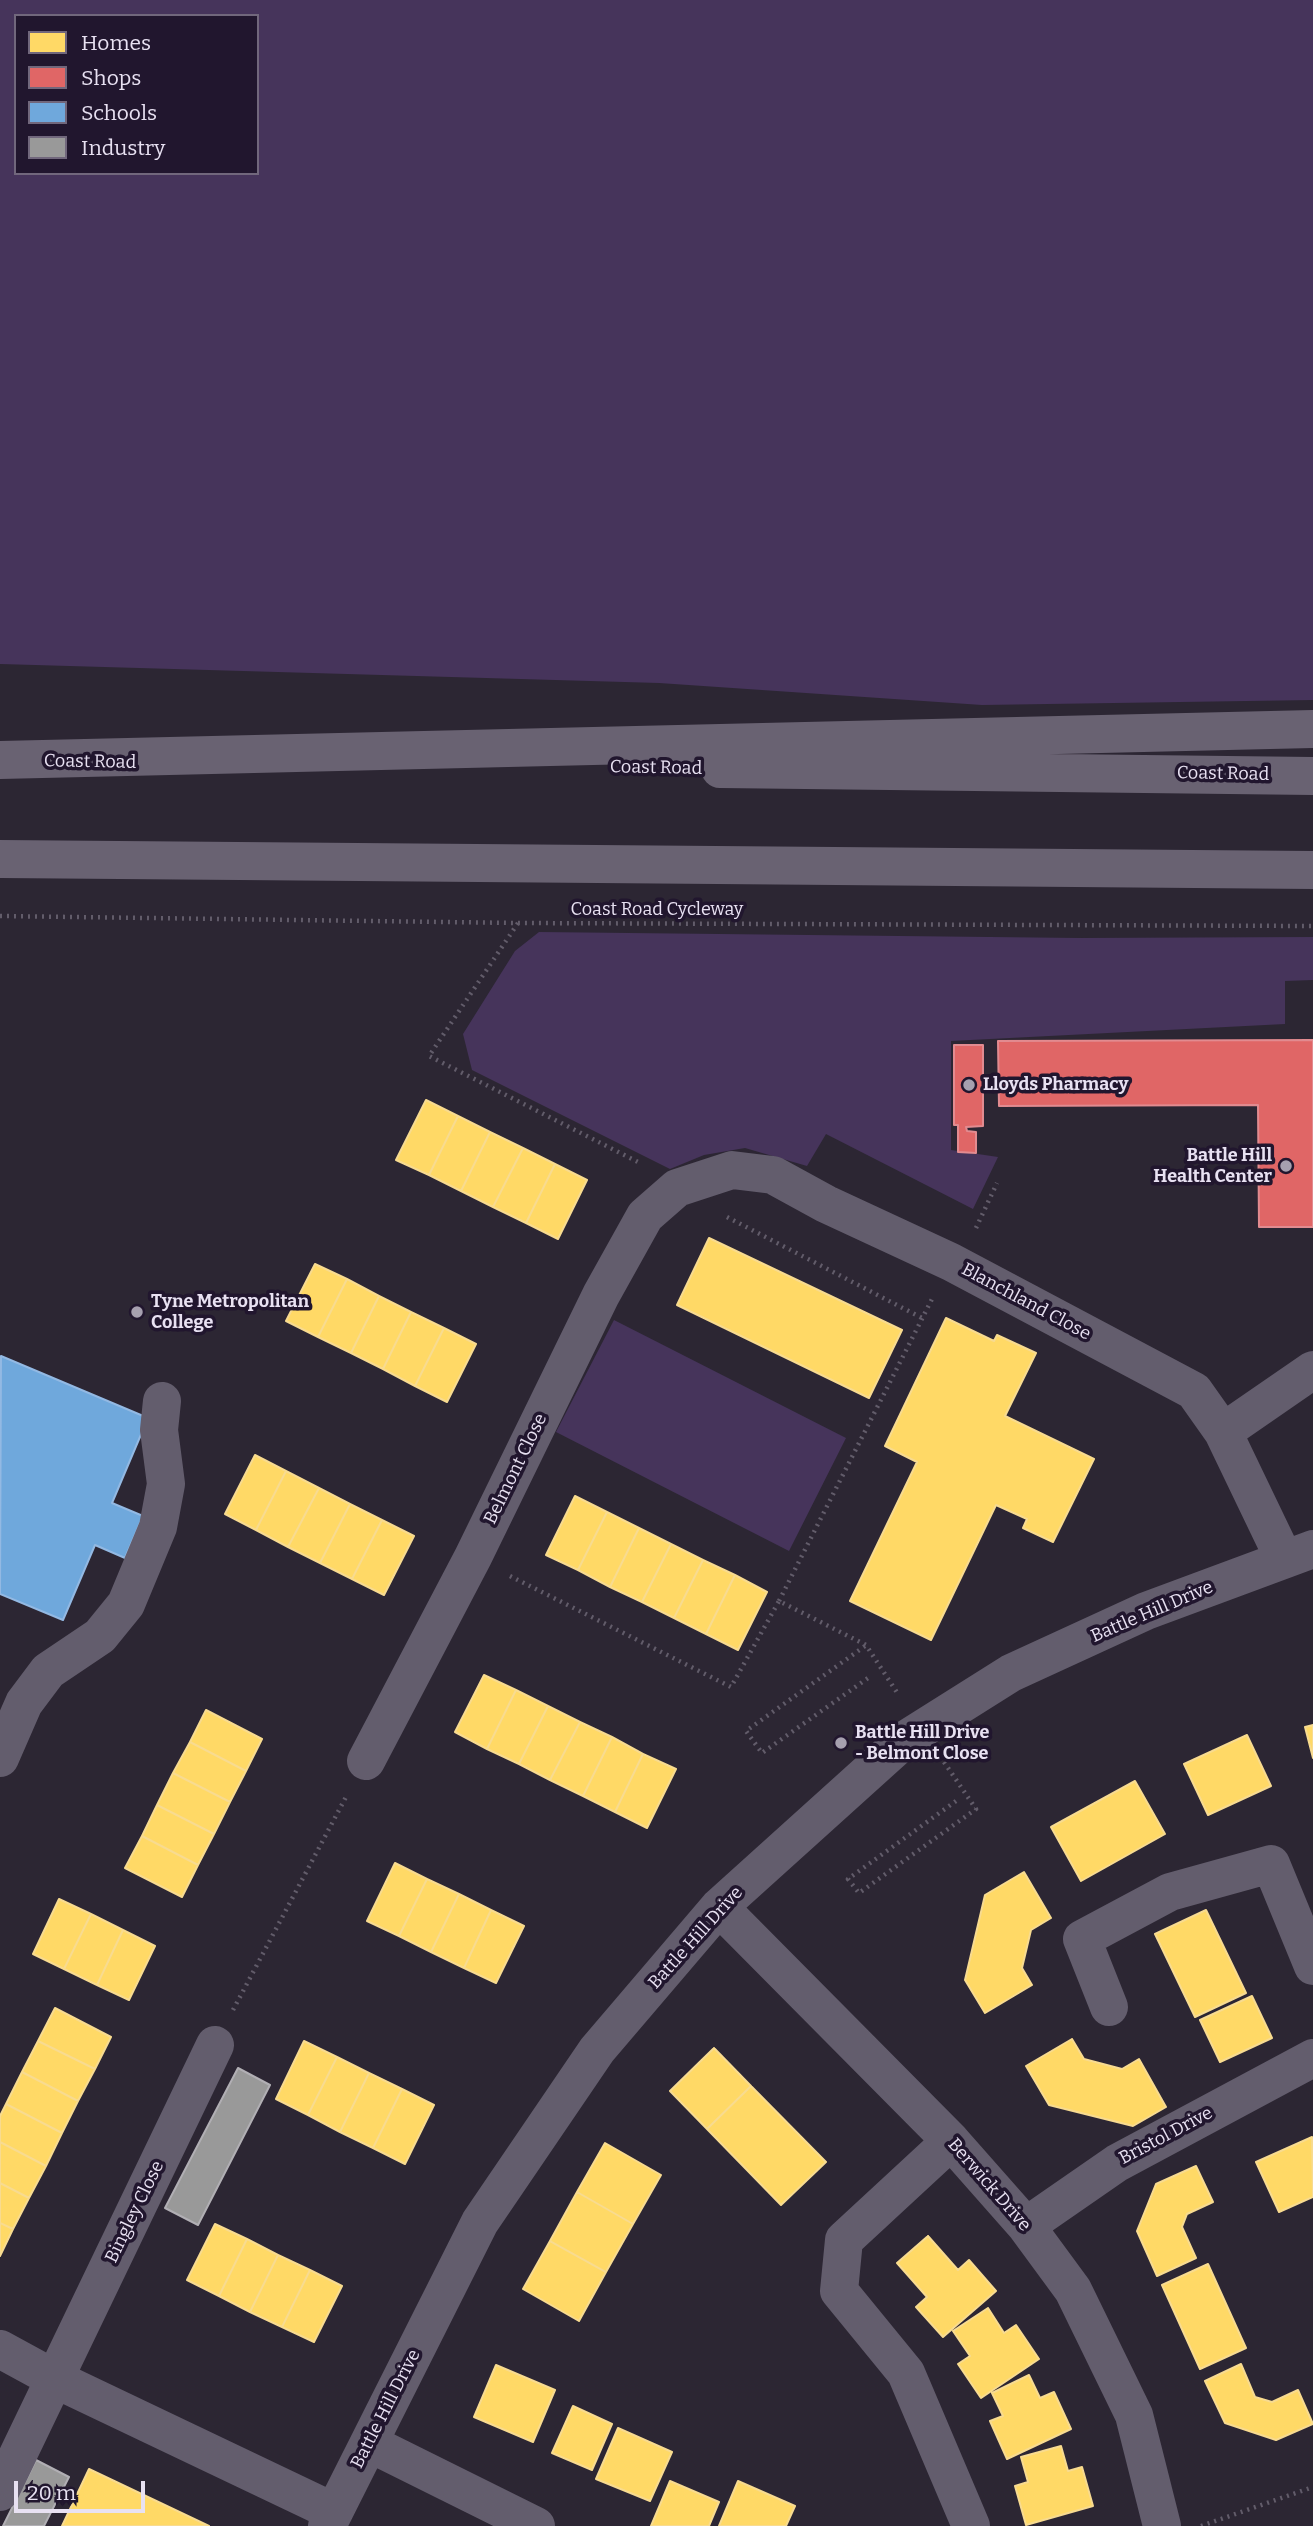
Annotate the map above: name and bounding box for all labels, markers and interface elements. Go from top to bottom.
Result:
legend [14,14,259,175]
text: Homes [81,30,151,56]
text: Shops [81,65,141,91]
text: Schools [81,100,157,126]
text: Industry [81,135,165,161]
street label: Coast Road [44,750,136,774]
street label: Coast Road [610,756,702,780]
street label: Coast Road [1177,762,1269,786]
street label: Coast Road Cycleway [571,899,743,921]
place label: Lloyds Pharmacy [983,1074,1129,1096]
marker: Lloyds Pharmacy [961,1077,977,1093]
place label: Battle Hill Health Center [1153,1145,1272,1188]
marker: Battle Hill Health Center [1278,1158,1294,1174]
street label: Blanchland Close [958,1259,1094,1345]
place label: Tyne Metropolitan College [151,1291,309,1334]
marker: Tyne Metropolitan College [129,1304,145,1320]
street label: Belmont Close [480,1410,552,1528]
street label: Battle Hill Drive [1088,1577,1216,1647]
place label: Battle Hill Drive - Belmont Close [855,1722,989,1764]
marker: Battle Hill Drive - Belmont Close [833,1735,849,1751]
street label: Battle Hill Drive [644,1882,748,1994]
street label: Bristol Drive [1116,2102,1216,2170]
street label: Berwick Drive [943,2134,1035,2236]
street label: Bingley Close [101,2158,169,2266]
street label: Battle Hill Drive [347,2346,425,2472]
scale bar [18,2466,149,2510]
text: 20 m [27,2480,76,2506]

